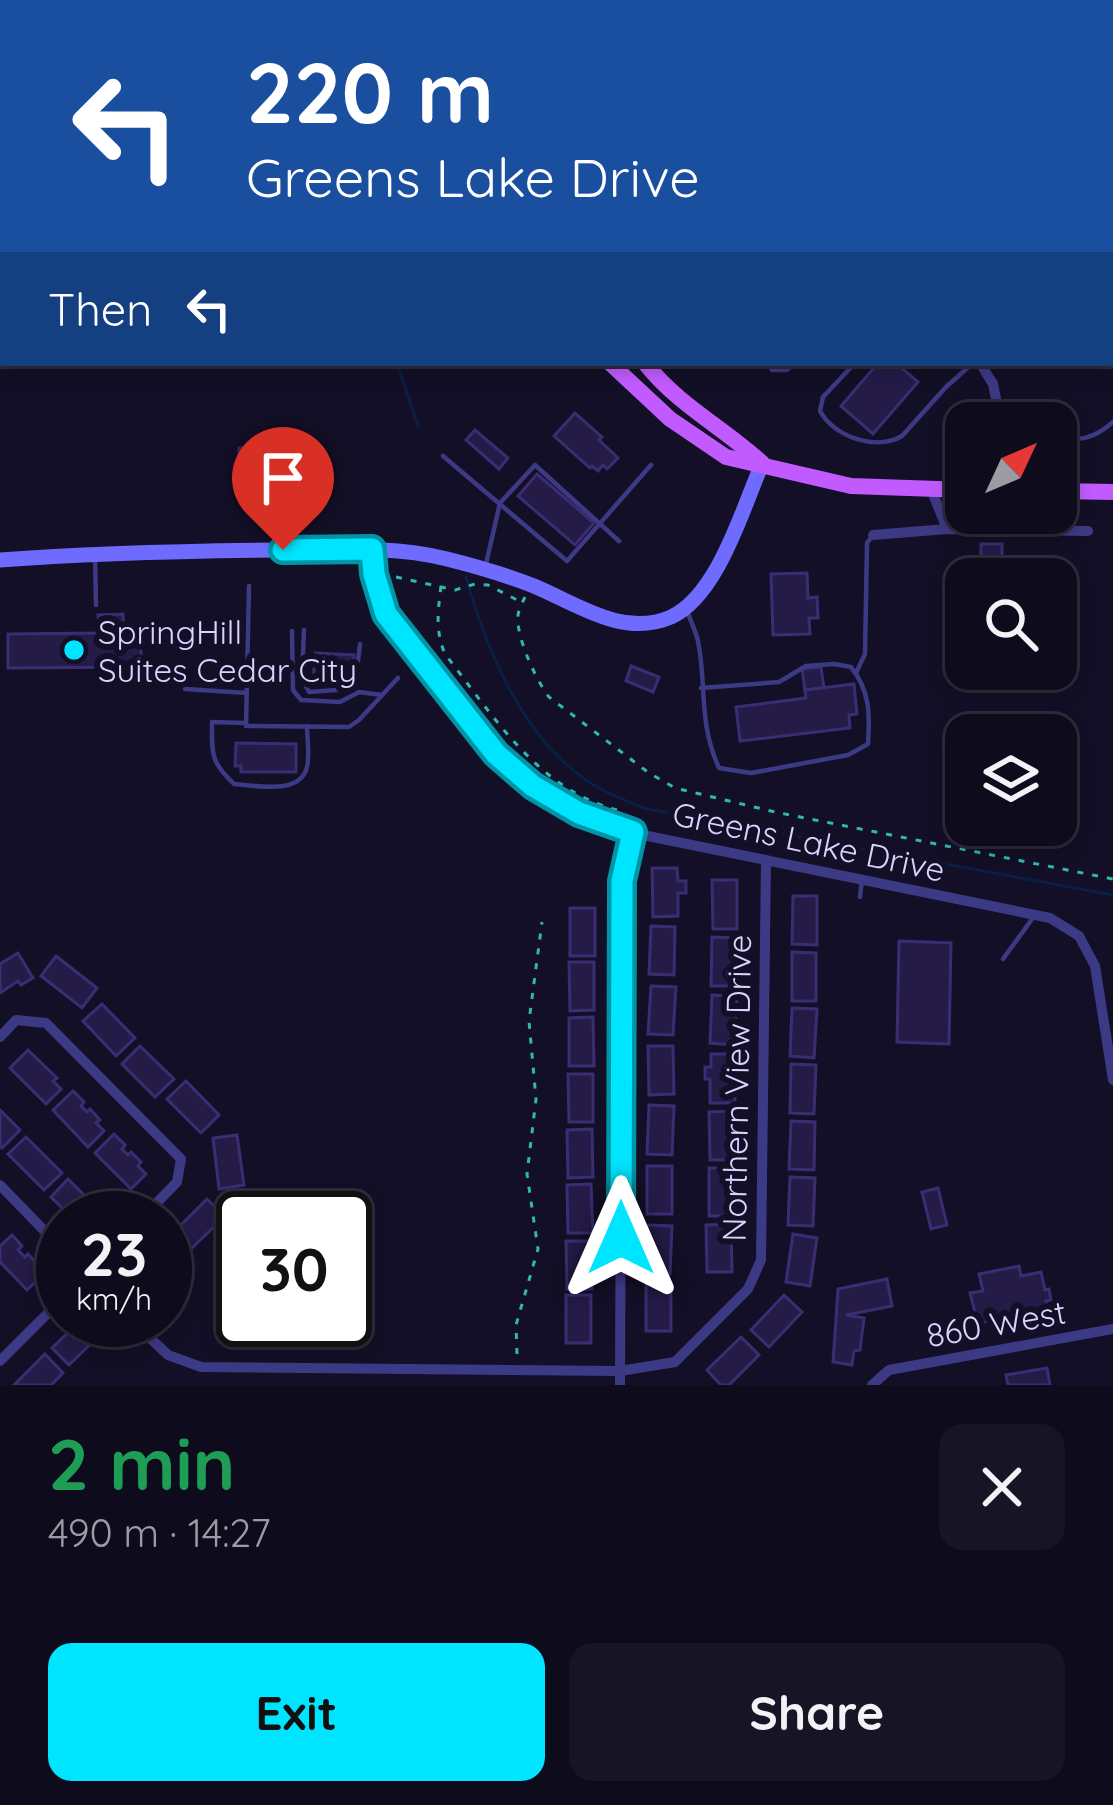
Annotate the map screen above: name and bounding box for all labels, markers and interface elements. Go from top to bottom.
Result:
text: 220 m [246,39,494,144]
icon: left [48,48,204,204]
text: Greens Lake Drive [246,143,700,211]
icon: left [176,276,242,342]
text: Then [48,281,152,337]
north arrow [945,402,1077,534]
map controls [945,402,1077,846]
pin [232,427,334,550]
icon: arrive [250,445,316,511]
button: search [945,558,1077,690]
place label: SpringHill Suites Cedar City [98,611,357,690]
marker: SpringHill Suites Cedar City [61,637,87,663]
button: layers [945,714,1077,846]
street label: Greens Lake Drive [669,792,949,890]
street label: Northern View Drive [713,934,759,1242]
position arrow [558,1175,684,1301]
speed limit sign: 30 [216,1191,372,1347]
text: 23 [81,1216,147,1291]
text: km/h [76,1280,152,1318]
street label: 860 West [923,1291,1069,1355]
text: 2 min [48,1418,235,1508]
button: close [939,1424,1065,1550]
text: 490 m · 14:27 [48,1508,270,1557]
button: Exit [48,1643,545,1781]
button: Share [569,1643,1065,1781]

